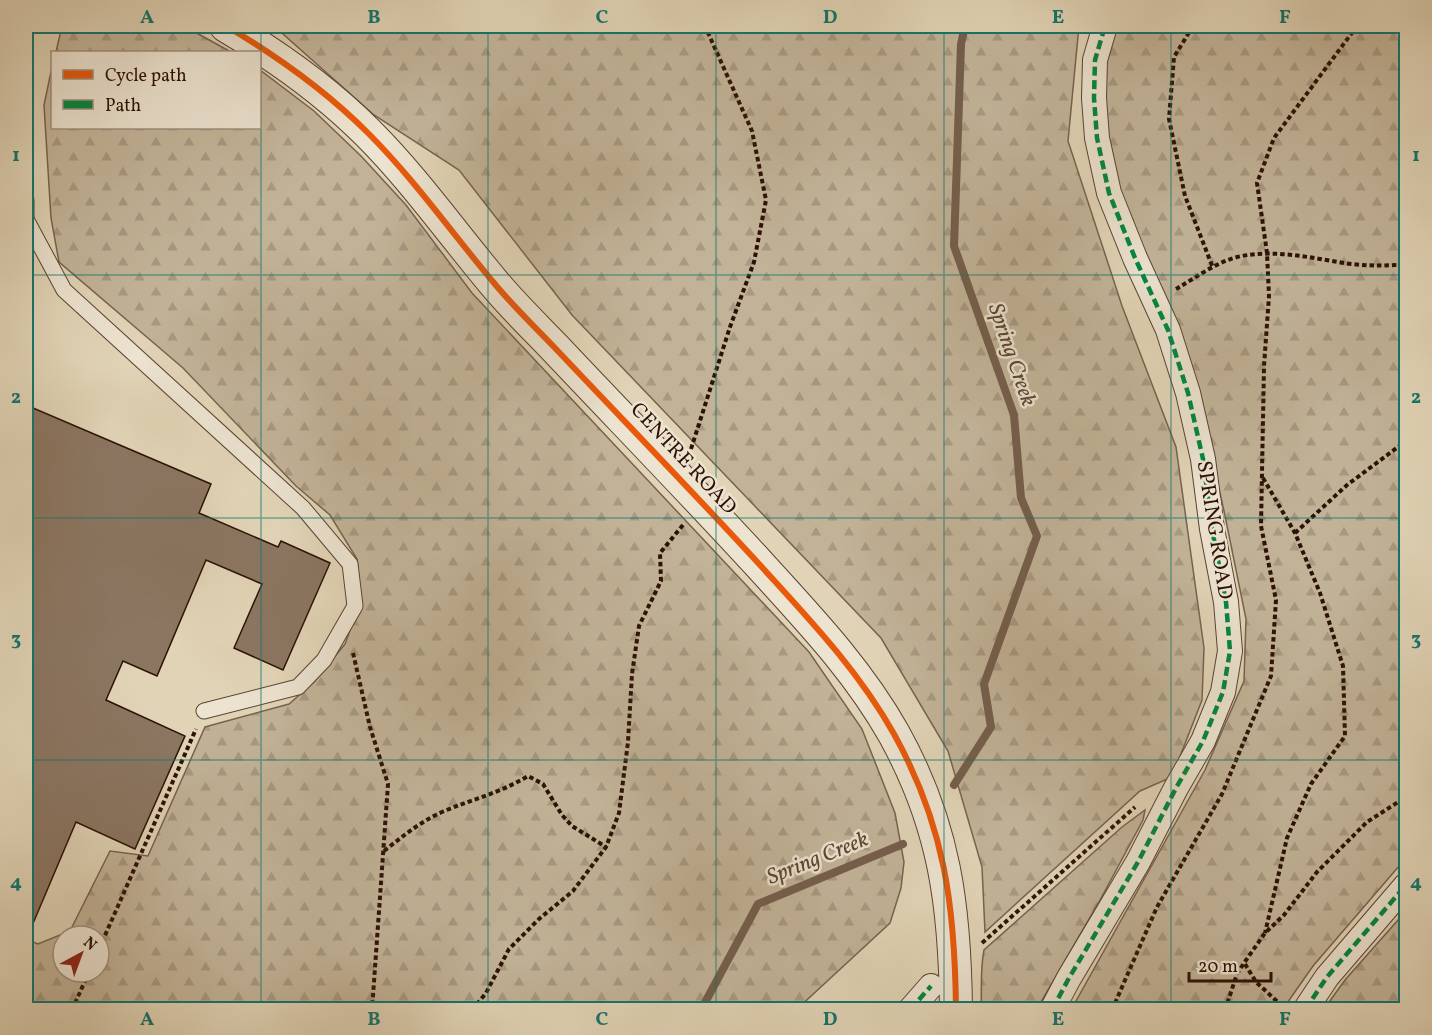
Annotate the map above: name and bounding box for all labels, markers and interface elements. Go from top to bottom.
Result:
text: A [140,4,154,32]
text: B [367,4,381,32]
text: C [596,4,609,32]
text: D [823,4,837,32]
text: E [1052,4,1064,32]
text: F [1279,4,1291,32]
legend [51,51,261,129]
text: Cycle path [105,64,187,89]
text: Path [105,94,141,119]
text: 1 [12,142,20,170]
text: 1 [1412,142,1420,170]
water label: Spring Creek [979,299,1043,411]
text: 2 [11,384,21,412]
text: 2 [1411,384,1421,412]
street label: CENTRE ROAD [623,396,743,522]
street label: SPRING ROAD [1189,459,1239,601]
text: 3 [11,626,21,654]
text: 3 [1411,626,1421,654]
water label: Spring Creek [763,825,873,893]
text: 4 [10,869,22,897]
text: 4 [1410,869,1422,897]
north arrow [51,924,111,984]
text: N [78,932,101,957]
scale bar [1189,945,1272,983]
text: 20 m [1198,955,1238,980]
text: A [140,1006,154,1034]
text: B [367,1006,381,1034]
text: C [596,1006,609,1034]
text: D [823,1006,837,1034]
text: E [1052,1006,1064,1034]
text: F [1279,1006,1291,1034]

